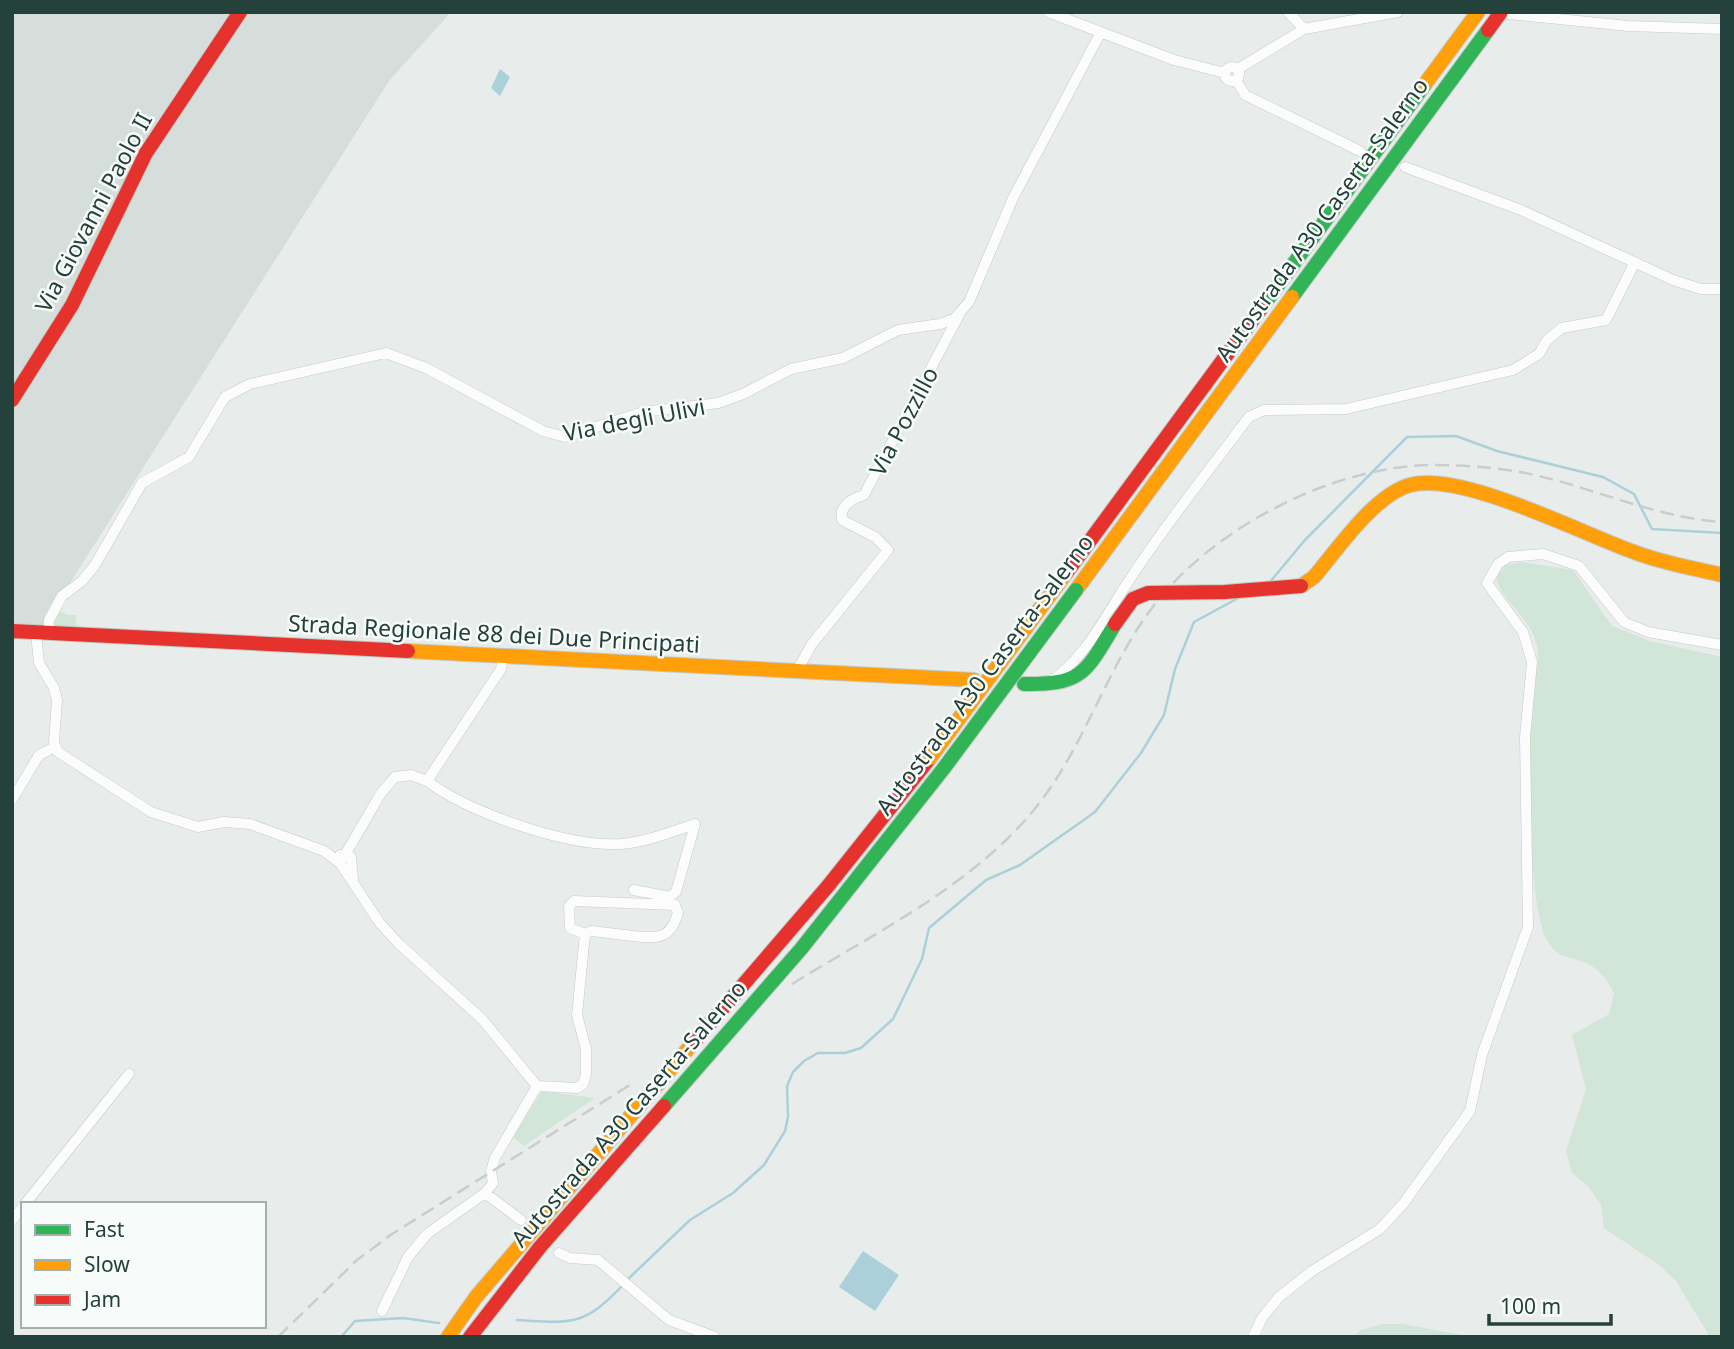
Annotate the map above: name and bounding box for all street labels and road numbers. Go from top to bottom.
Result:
street label: Autostrada A30 Caserta-Salerno [1207,70,1435,368]
street label: Via Giovanni Paolo II [27,107,159,317]
street label: Via Pozzillo [861,361,945,481]
street label: Via degli Ulivi [560,390,708,448]
street label: Autostrada A30 Caserta-Salerno [868,527,1100,821]
street label: Strada Regionale 88 dei Due Principati [287,606,701,660]
street label: Autostrada A30 Caserta-Salerno [503,973,753,1253]

